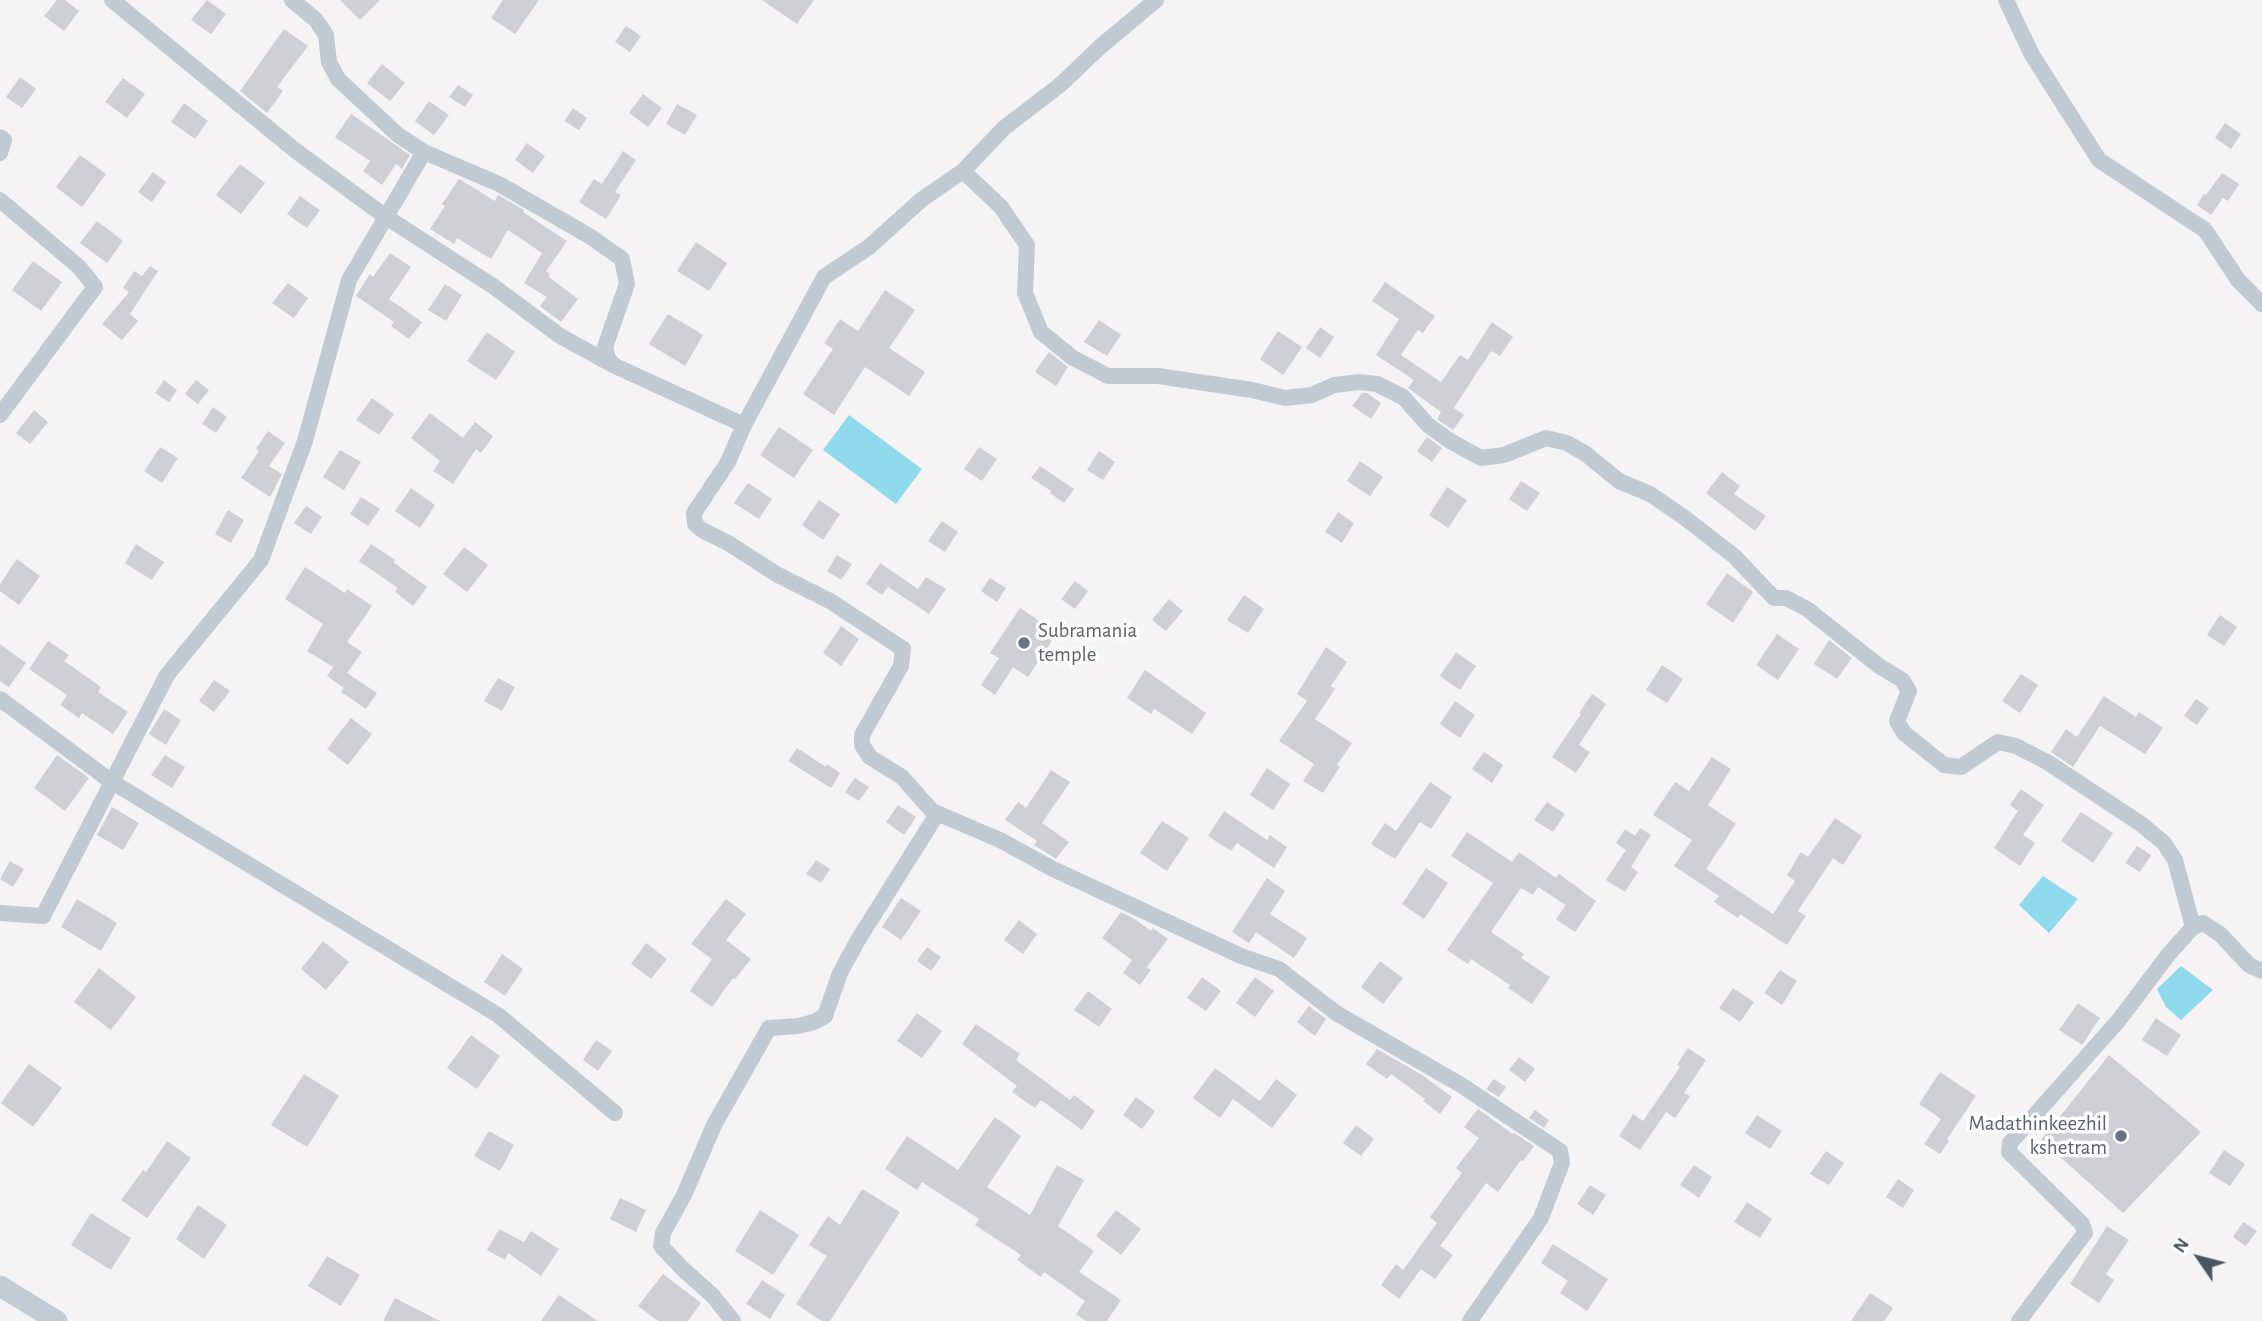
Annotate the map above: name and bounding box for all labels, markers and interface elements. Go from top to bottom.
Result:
place label: Subramania temple [1038,618,1137,668]
marker: Subramania temple [1016,635,1032,651]
place label: Madathinkeezhil kshetram [1968,1111,2107,1161]
marker: Madathinkeezhil kshetram [2113,1128,2129,1144]
north arrow [2164,1223,2234,1293]
text: N [2170,1235,2193,1257]

